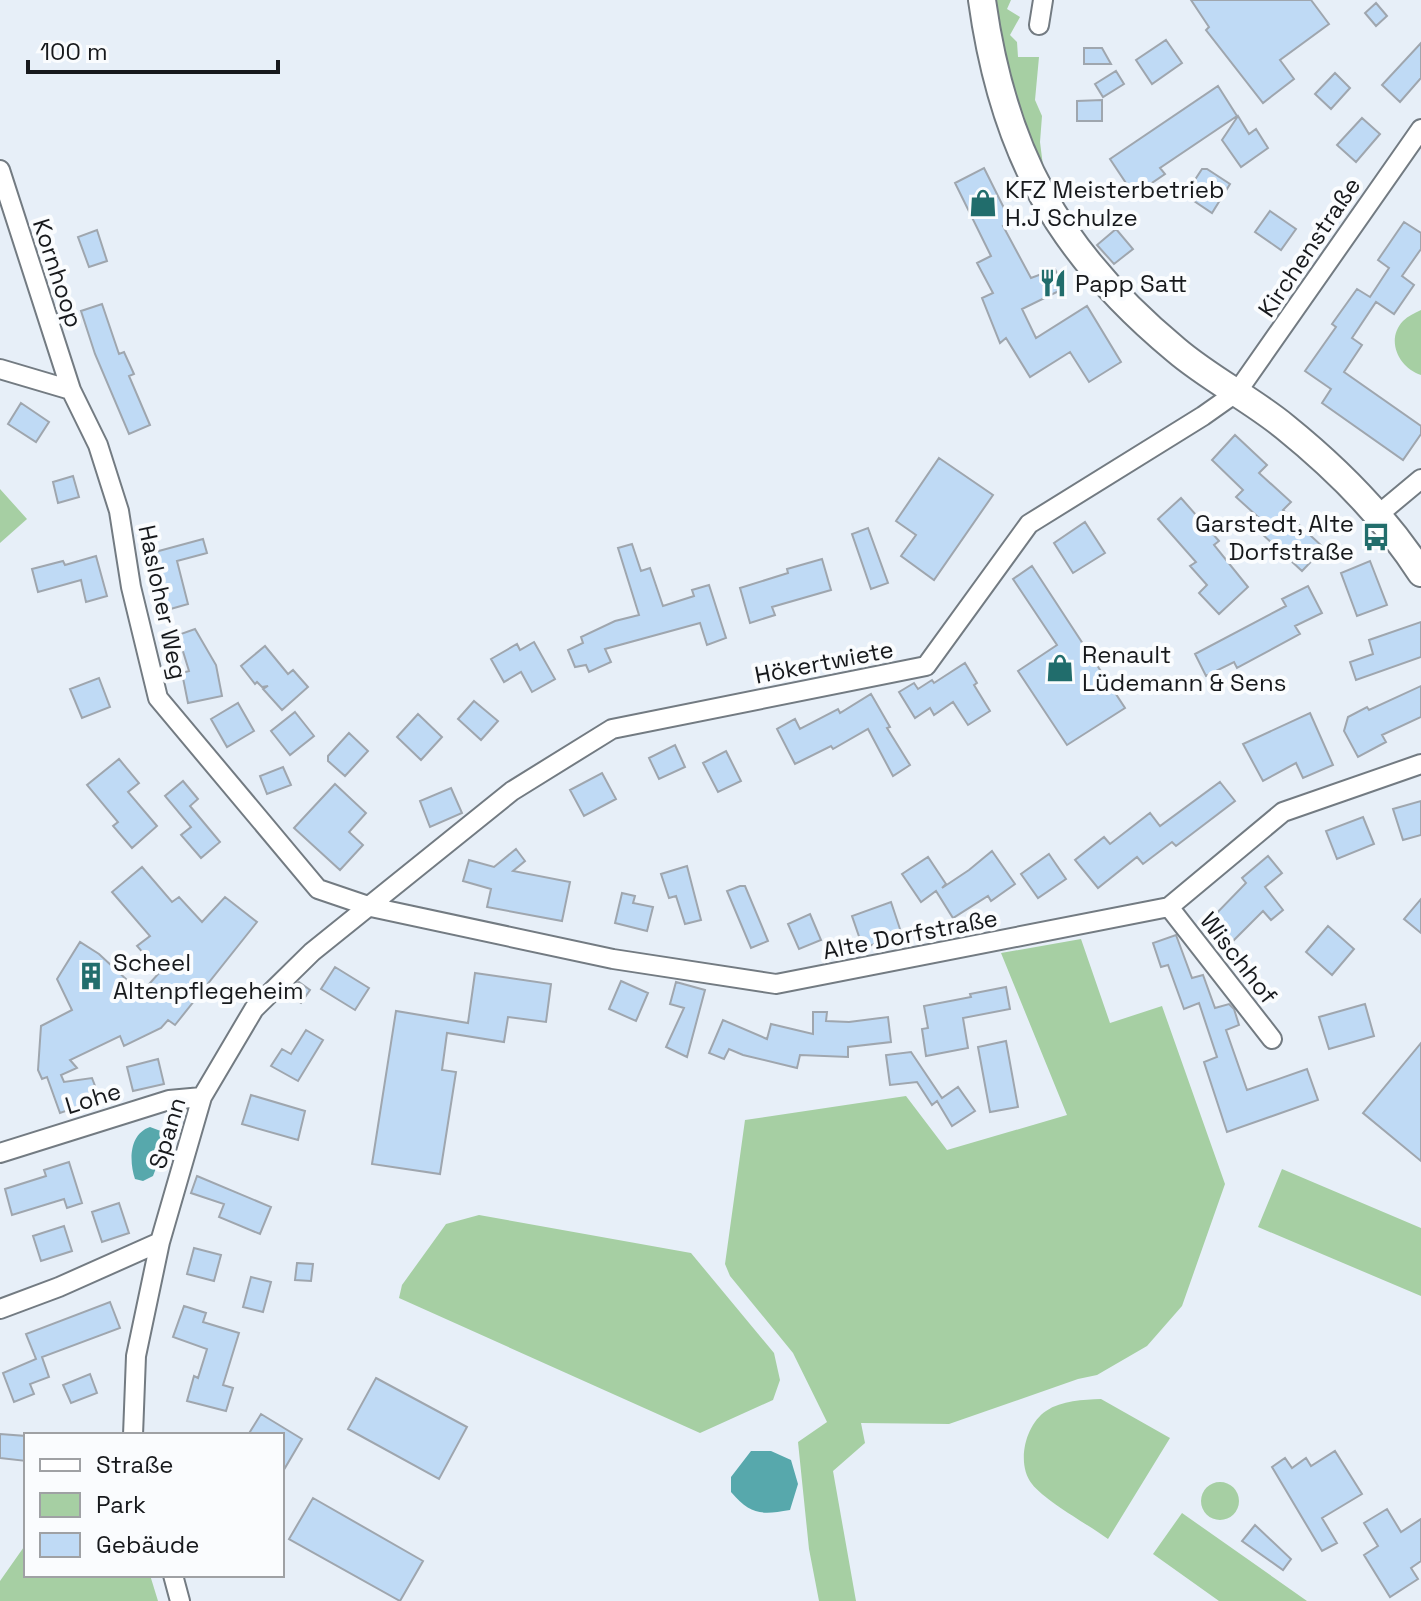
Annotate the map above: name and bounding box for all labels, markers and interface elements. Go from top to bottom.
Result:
scale bar [28,24,278,74]
text: 100 m [40,36,108,67]
street label: Kirchenstraße [1251,171,1367,323]
place label: KFZ Meisterbetrieb H.J Schulze [1005,174,1225,233]
shop icon: KFZ Meisterbetrieb H.J Schulze [968,188,998,218]
street label: Kornhoop [26,215,90,331]
restaurant icon: Papp Satt [1038,268,1068,298]
place label: Papp Satt [1075,268,1187,299]
place label: Garstedt, Alte Dorfstraße [1195,508,1354,567]
street label: Hasloher Weg [132,522,194,682]
bus stop icon: Garstedt, Alte Dorfstraße [1361,522,1391,552]
street label: Hökertwiete [752,633,896,691]
place label: Renault Lüdemann & Sens [1082,639,1286,698]
shop icon: Renault Lüdemann & Sens [1045,653,1075,683]
street label: Alte Dorfstraße [820,902,1000,966]
street label: Wischhof [1193,906,1285,1010]
place label: Scheel Altenpflegeheim [113,947,304,1006]
building icon: Scheel Altenpflegeheim [76,961,106,991]
street label: Lohe [61,1075,125,1121]
street label: Spann [141,1093,193,1173]
legend [24,1433,284,1577]
text: Straße [96,1449,173,1480]
text: Park [96,1489,146,1520]
text: Gebäude [96,1529,199,1560]

